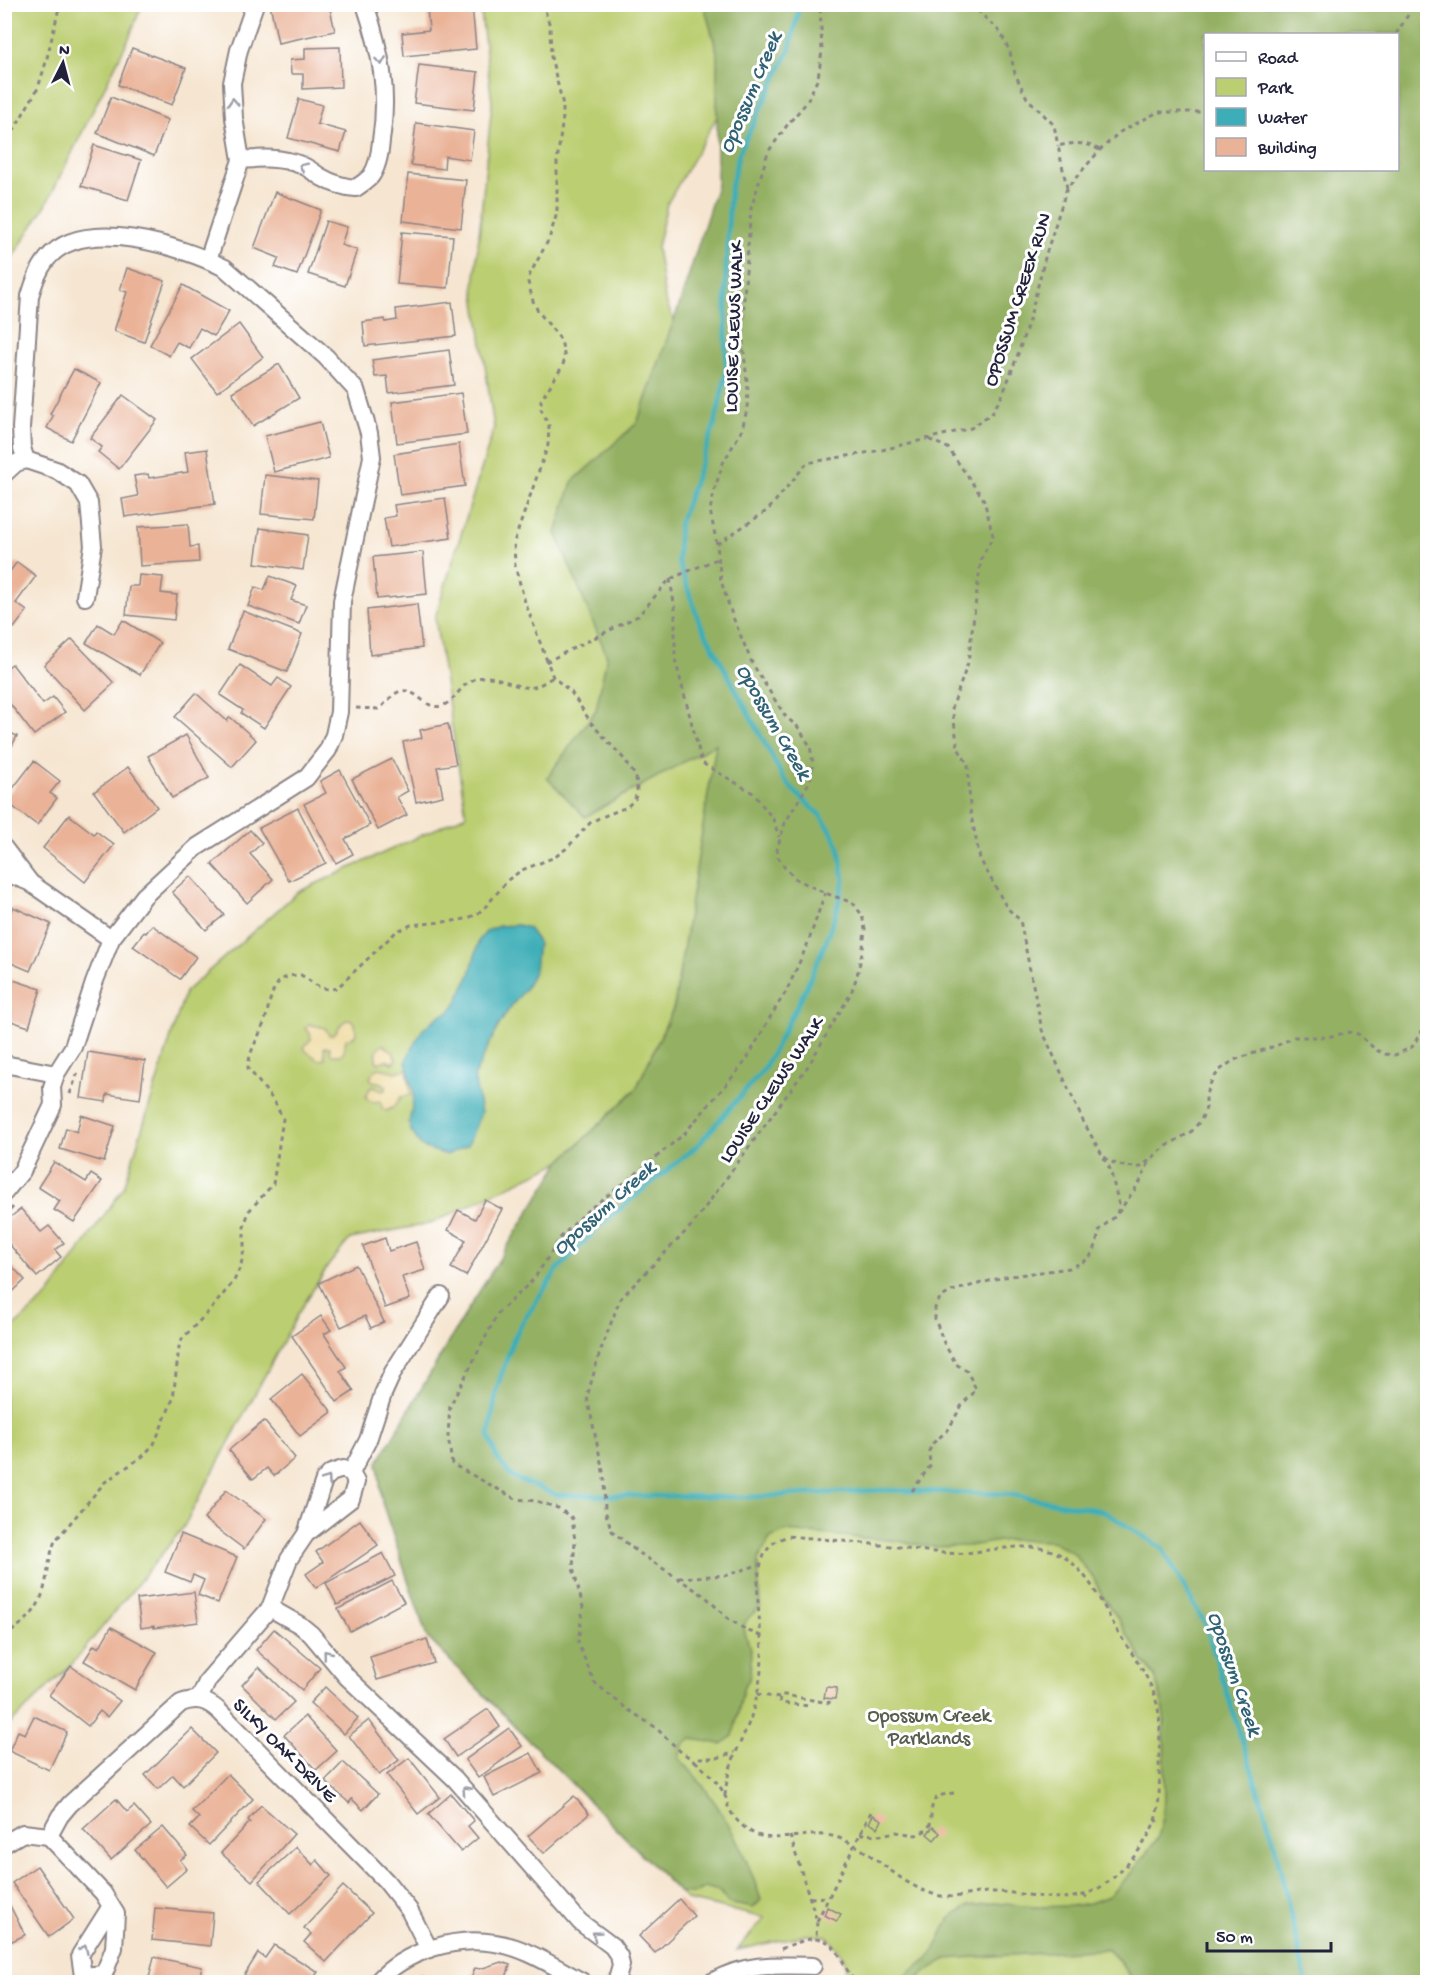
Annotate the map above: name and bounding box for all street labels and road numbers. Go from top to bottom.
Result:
street label: OPOSSUM CREEK RUN [980,211,1058,390]
street label: LOUISE CLEWS WALK [721,239,750,413]
street label: LOUISE CLEWS WALK [716,1012,831,1168]
street label: SILKY OAK DRIVE [227,1695,342,1809]

